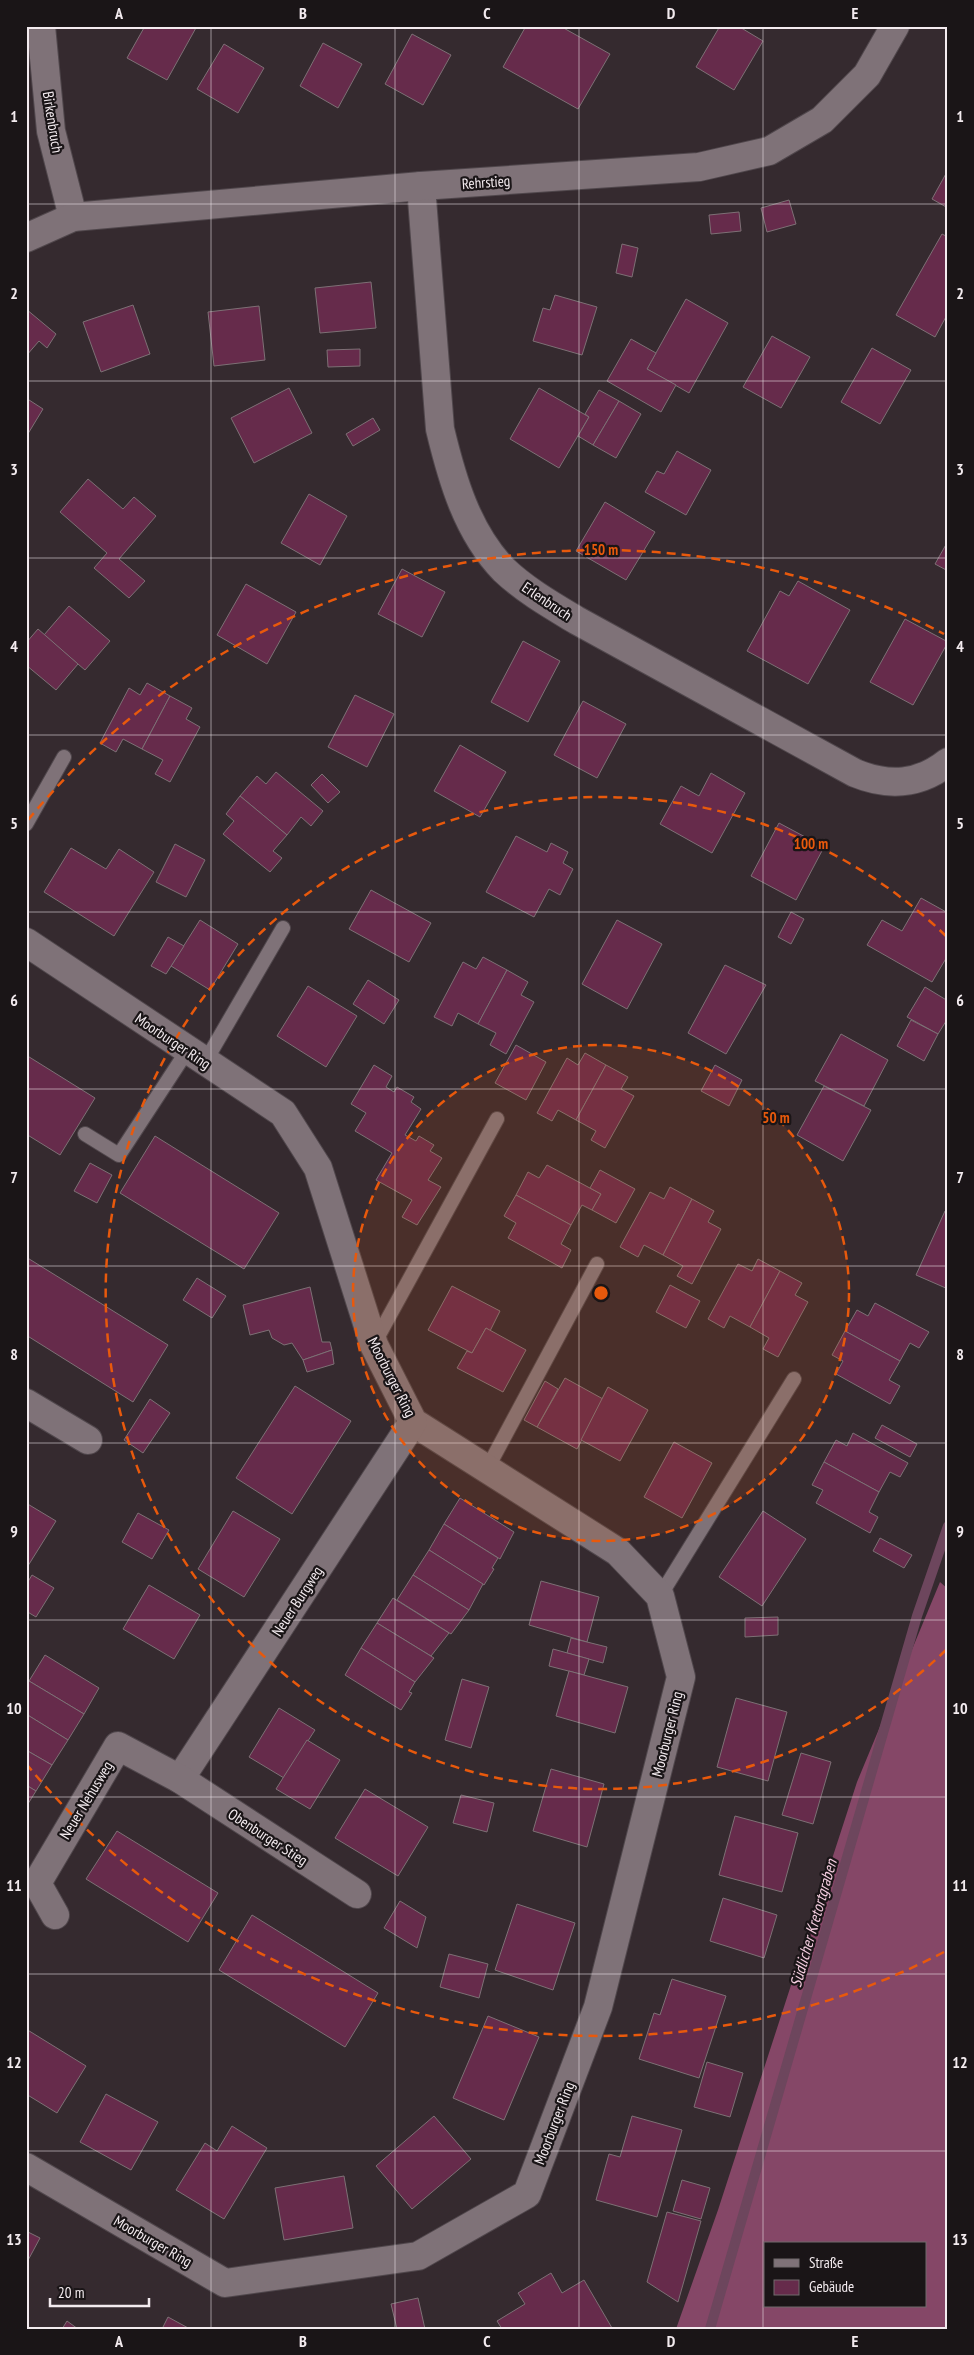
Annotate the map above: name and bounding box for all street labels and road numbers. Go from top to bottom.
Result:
street label: Birkenbruch [39,90,67,154]
street label: Rehrstieg [461,171,511,193]
street label: Erlenbruch [519,577,575,625]
street label: Moorburger Ring [132,1009,214,1073]
street label: Moorburger Ring [364,1334,420,1420]
street label: Neuer Burgweg [267,1562,327,1640]
street label: Moorburger Ring [647,1689,687,1779]
street label: Neuer Nehusweg [55,1757,117,1843]
street label: Obenburger Stieg [225,1804,311,1870]
street label: Moorburger Ring [529,2079,579,2167]
street label: Moorburger Ring [110,2211,196,2271]

